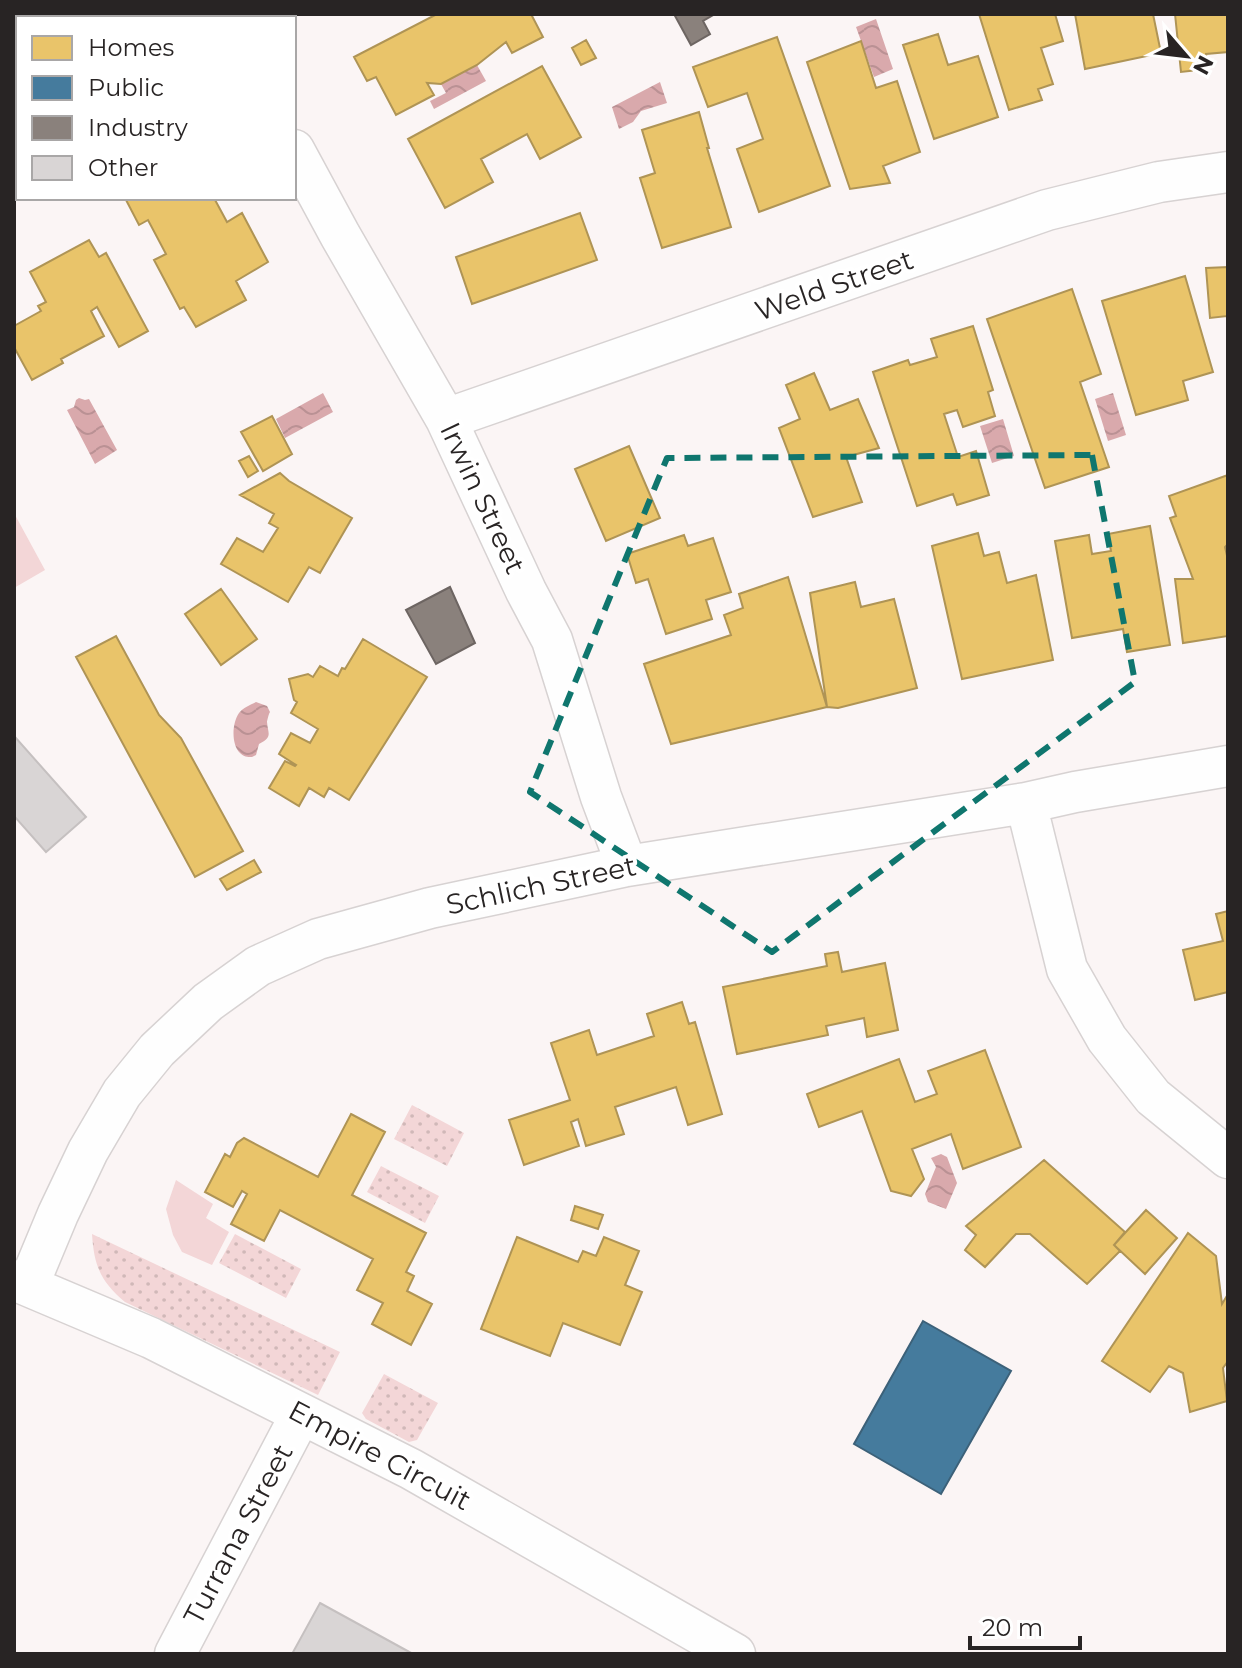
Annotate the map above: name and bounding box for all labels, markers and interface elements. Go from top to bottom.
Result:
legend [16,16,296,200]
north arrow [1146,16,1226,96]
text: Homes [88,33,174,62]
text: N [1187,51,1219,79]
text: Public [88,73,164,102]
text: Industry [88,113,188,142]
text: Other [88,153,158,182]
street label: Weld Street [750,242,918,328]
street label: Irwin Street [433,417,533,579]
street label: Schlich Street [443,848,639,922]
street label: Empire Circuit [283,1393,477,1517]
street label: Turrana Street [176,1438,300,1630]
scale bar [970,1600,1080,1650]
text: 20 m [982,1613,1043,1642]

